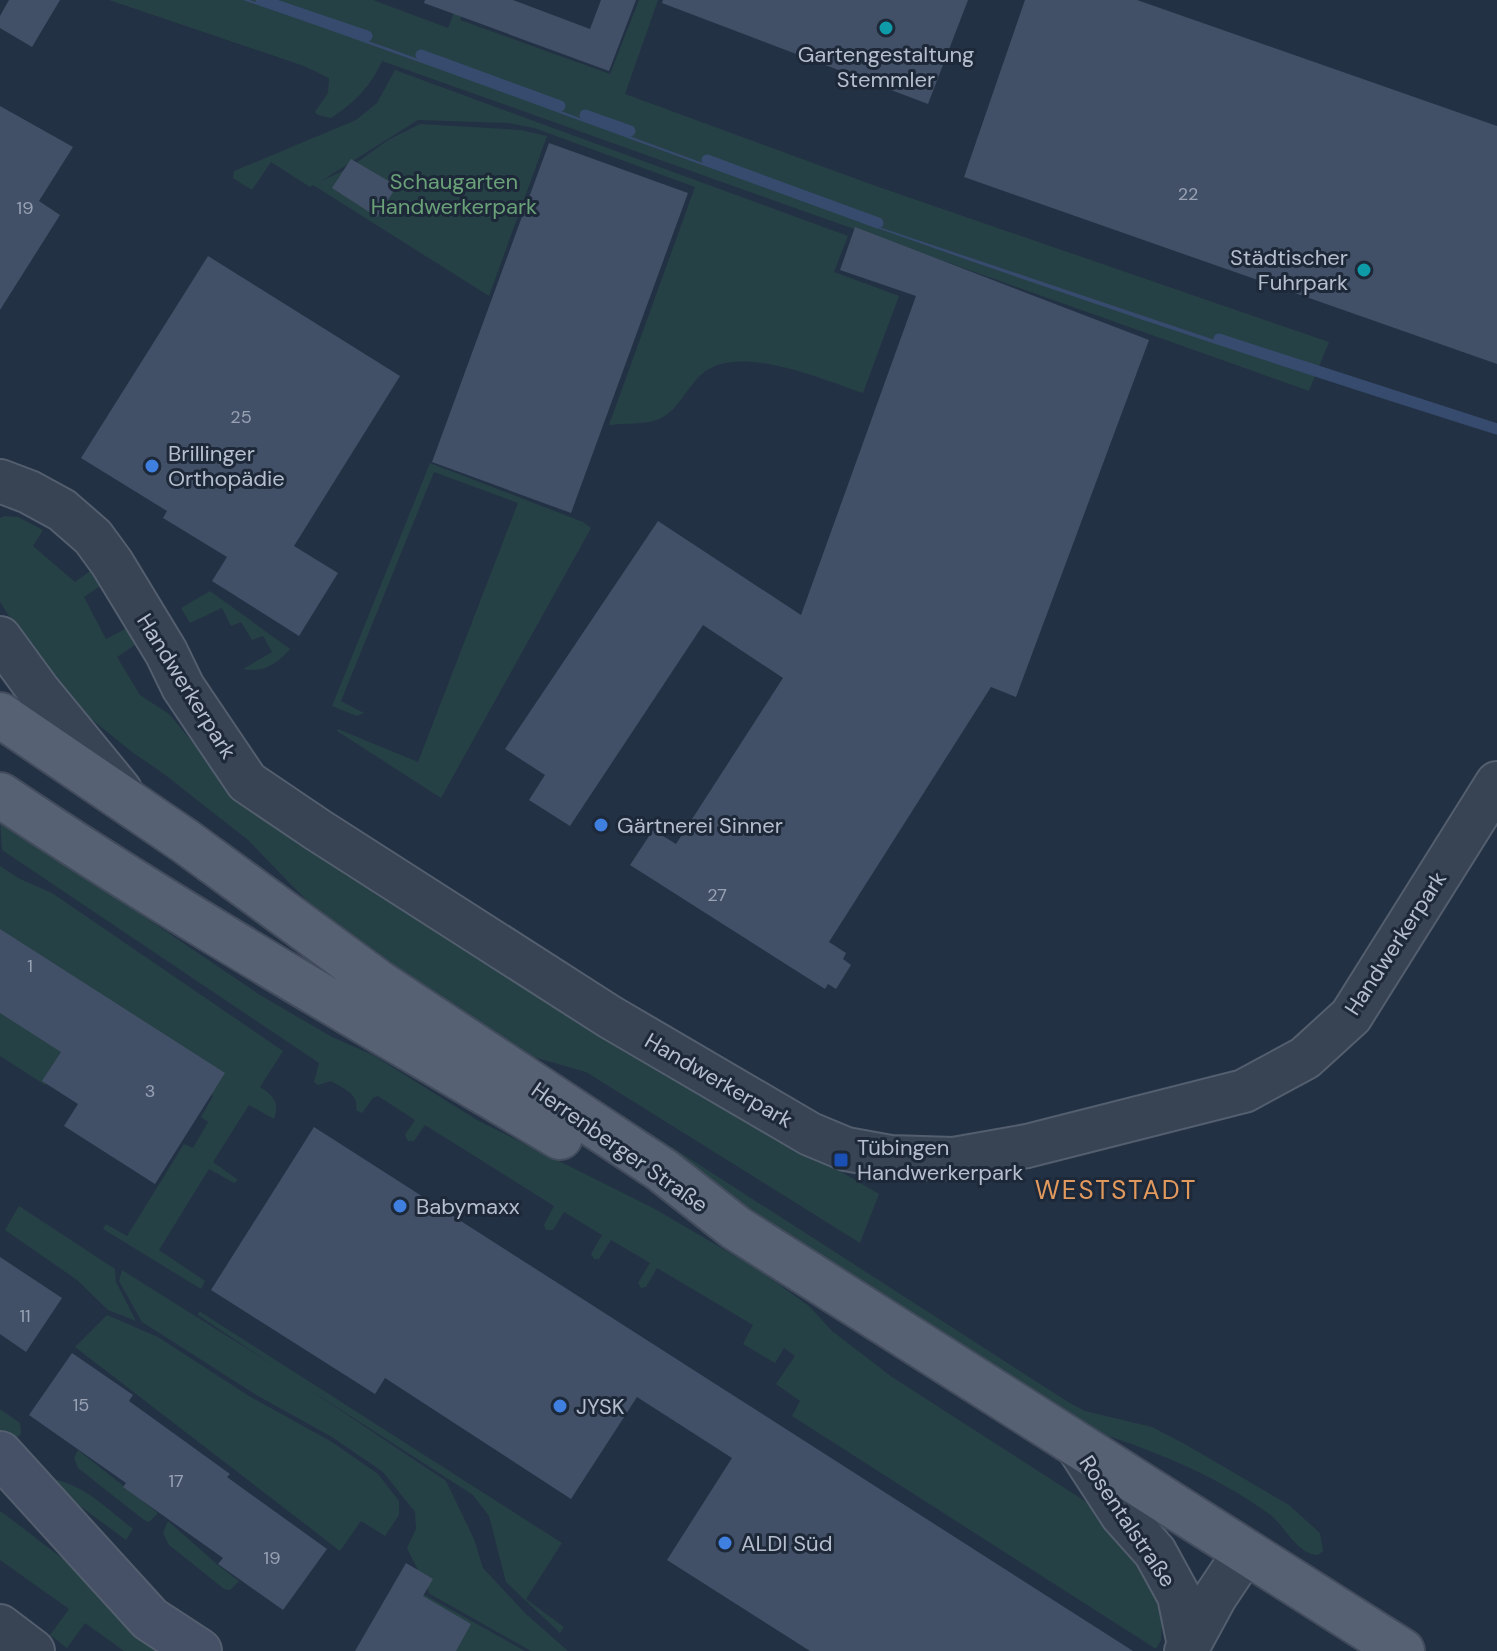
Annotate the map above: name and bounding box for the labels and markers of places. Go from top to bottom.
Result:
marker: Gartengestaltung Stemmler [877,19,895,37]
place label: Gartengestaltung Stemmler [798,40,974,94]
place label: Städtischer Fuhrpark [1230,243,1348,297]
marker: Städtischer Fuhrpark [1355,261,1373,279]
place label: Brillinger Orthopädie [168,439,285,493]
marker: Brillinger Orthopädie [143,457,161,475]
place label: Gärtnerei Sinner [617,811,783,840]
marker: Gärtnerei Sinner [592,816,610,834]
place label: Tübingen Handwerkerpark [857,1133,1023,1187]
marker: Tübingen Handwerkerpark [832,1151,850,1169]
place label: Babymaxx [416,1192,520,1221]
marker: Babymaxx [391,1197,409,1215]
place label: JYSK [576,1392,625,1421]
marker: JYSK [551,1397,569,1415]
place label: ALDI Süd [741,1529,833,1558]
marker: ALDI Süd [716,1534,734,1552]

